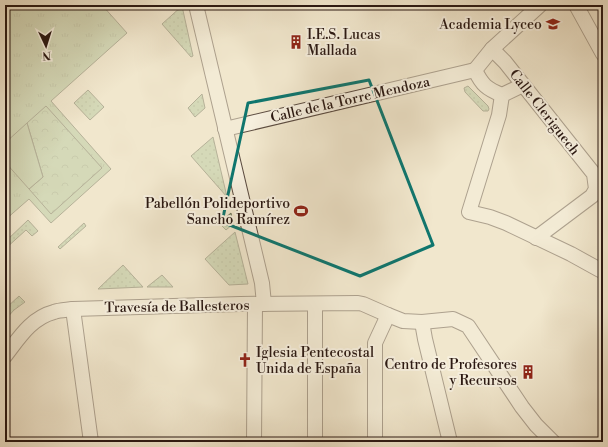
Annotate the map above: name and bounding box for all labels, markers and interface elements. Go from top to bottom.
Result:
place label: Academia Lyceo [438,16,542,34]
school or university icon: Academia Lyceo [545,16,561,32]
north arrow [26,26,66,66]
place label: I.E.S. Lucas Mallada [307,26,380,60]
building icon: I.E.S. Lucas Mallada [288,34,304,50]
text: N [42,48,51,62]
street label: Calle Cleriguech [505,66,584,160]
street label: Calle de la Torre Mendoza [269,73,433,127]
place label: Pabellón Polideportivo Sancho Ramírez [145,195,290,229]
sports icon: Pabellón Polideportivo Sancho Ramírez [293,203,309,219]
street label: Travesía de Ballesteros [104,297,250,317]
place label: Iglesia Pentecostal Unida de España [256,344,374,378]
church icon: Iglesia Pentecostal Unida de España [237,352,253,368]
place label: Centro de Profesores y Recursos [384,356,517,390]
building icon: Centro de Profesores y Recursos [520,364,536,380]

